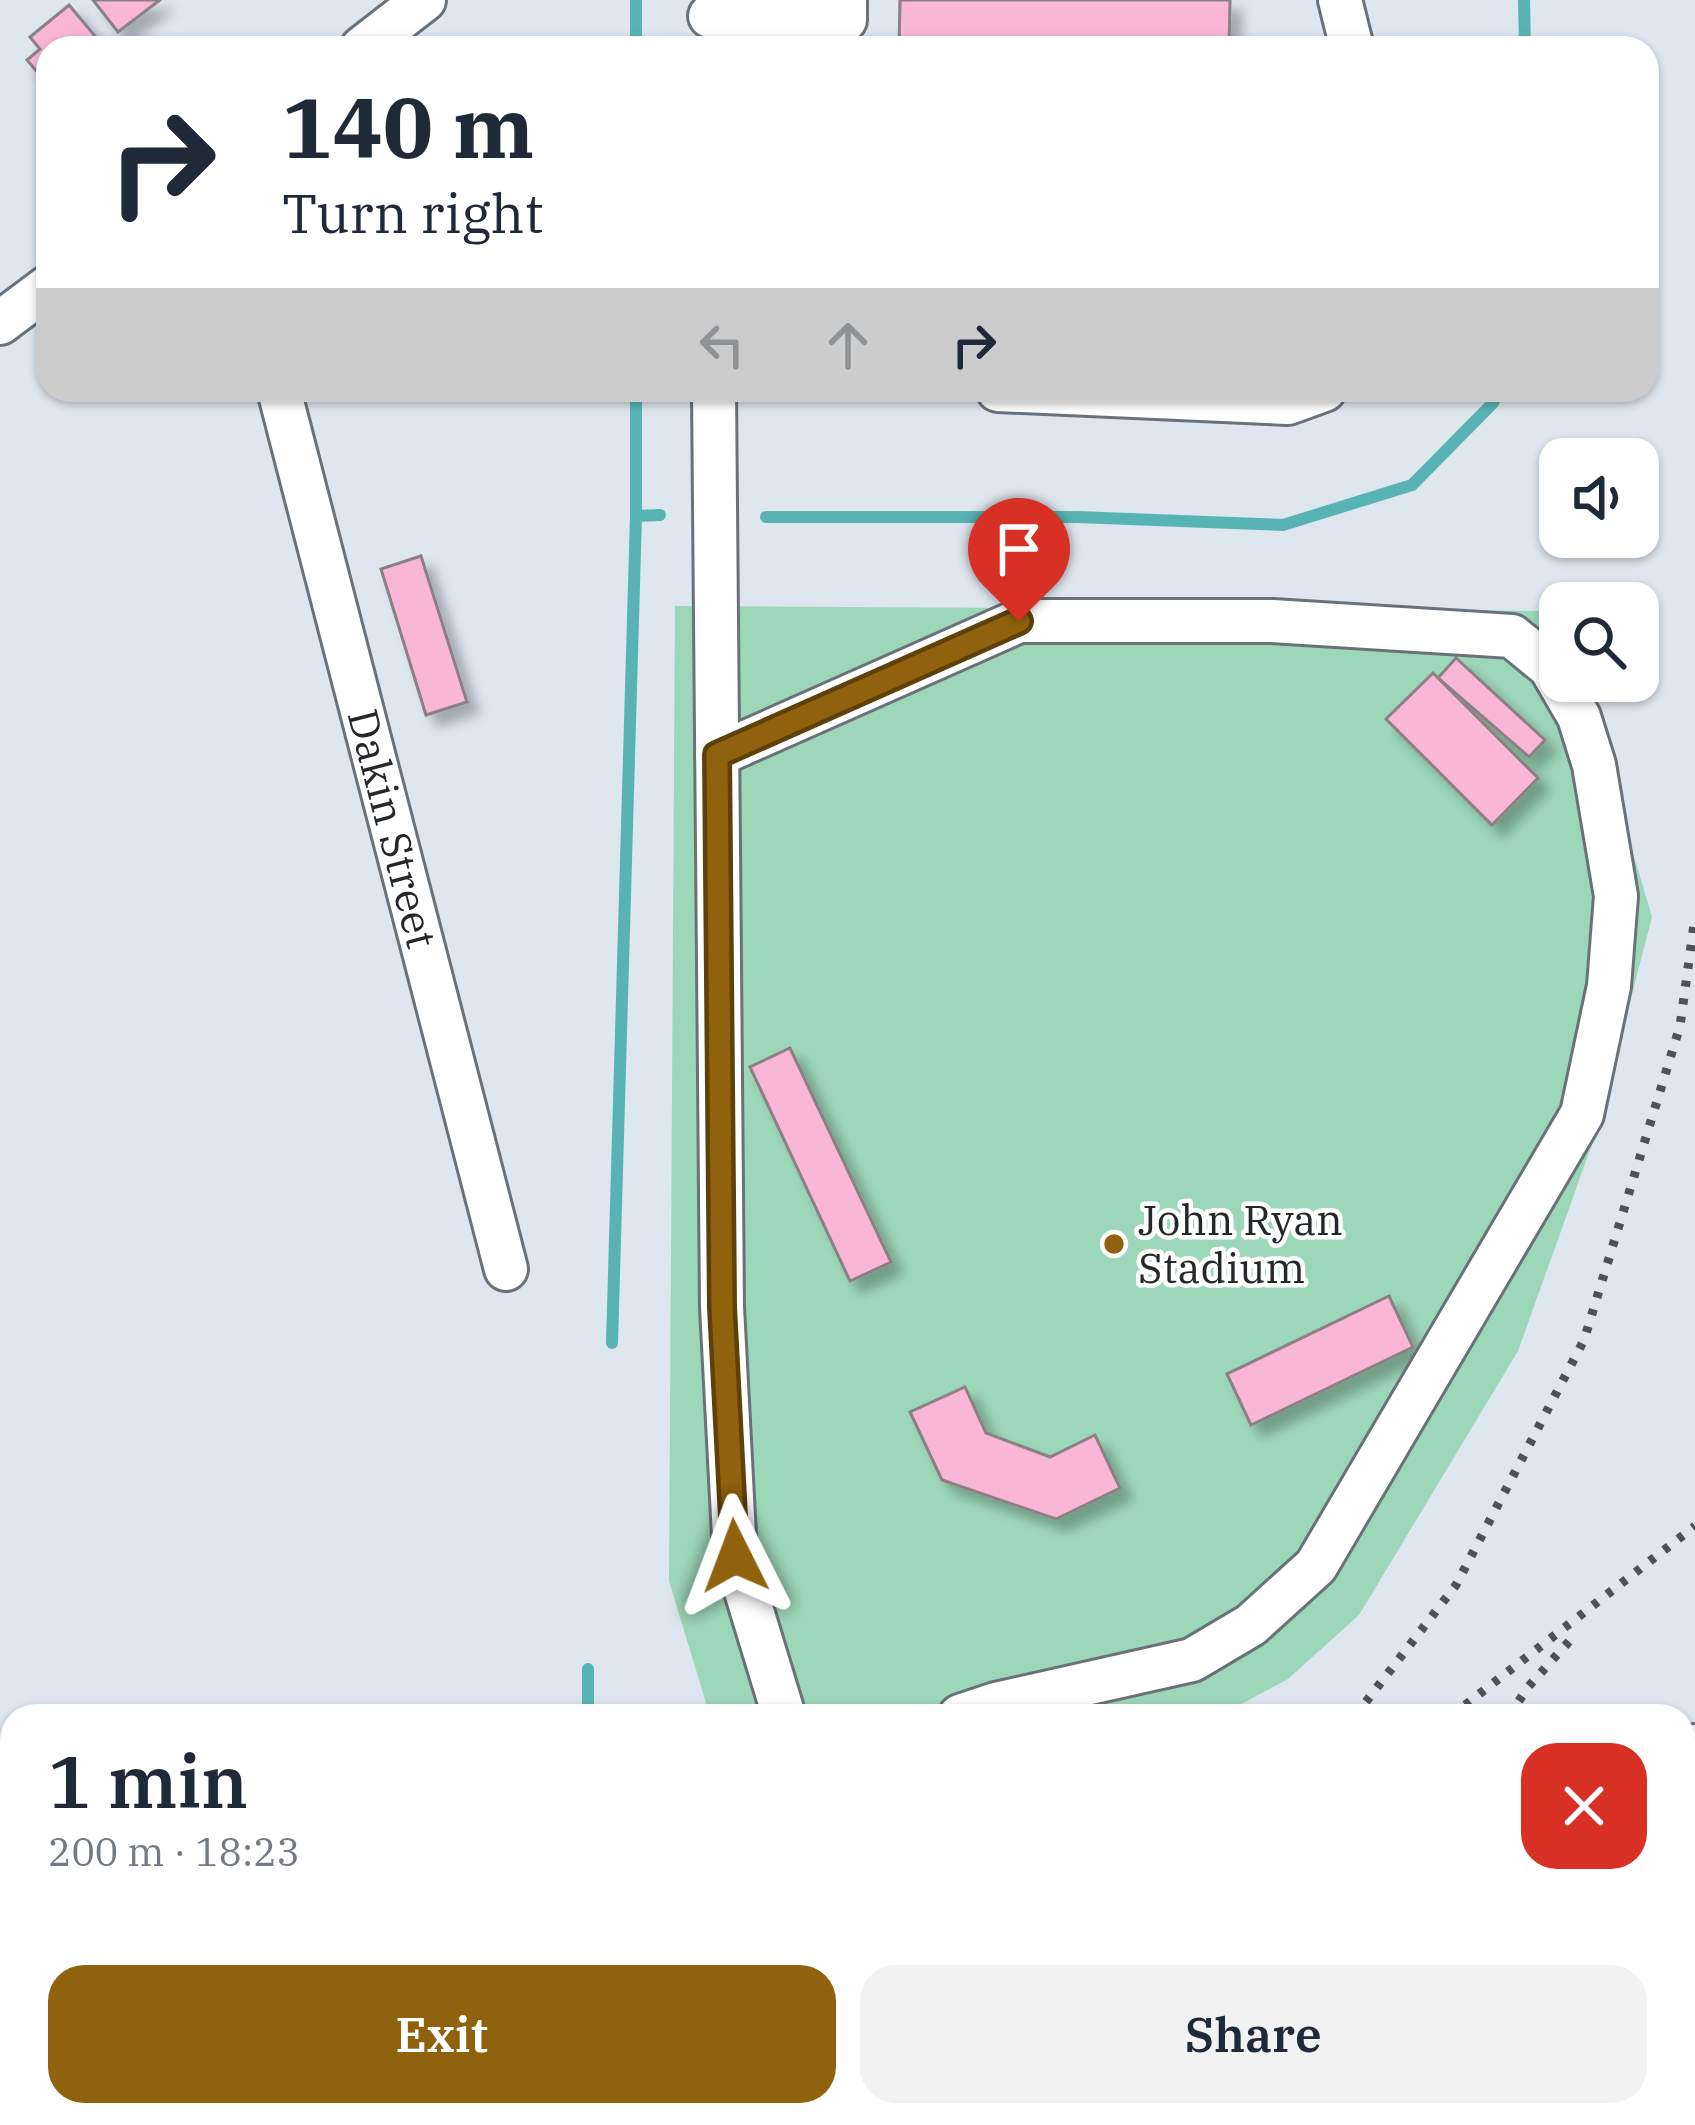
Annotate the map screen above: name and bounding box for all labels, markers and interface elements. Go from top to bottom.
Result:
text: 140 m [282,72,534,181]
icon: right [84,84,240,240]
text: Turn right [282,178,544,248]
icon: left [689,312,755,378]
icon: ahead [815,312,881,378]
icon: right [941,312,1007,378]
map controls [1539,438,1659,702]
button: sound [1539,438,1659,558]
pin [968,498,1070,621]
icon: arrive [986,516,1052,582]
button: search [1539,582,1659,702]
street label: Dakin Street [336,703,450,954]
place label: John Ryan Stadium [1138,1192,1343,1295]
marker: John Ryan Stadium [1101,1231,1127,1257]
position arrow [672,1493,798,1619]
text: 1 min [48,1734,248,1828]
button: close [1521,1743,1647,1869]
text: 200 m · 18:23 [48,1826,300,1877]
button: Exit [48,1965,836,2103]
button: Share [860,1965,1647,2103]

